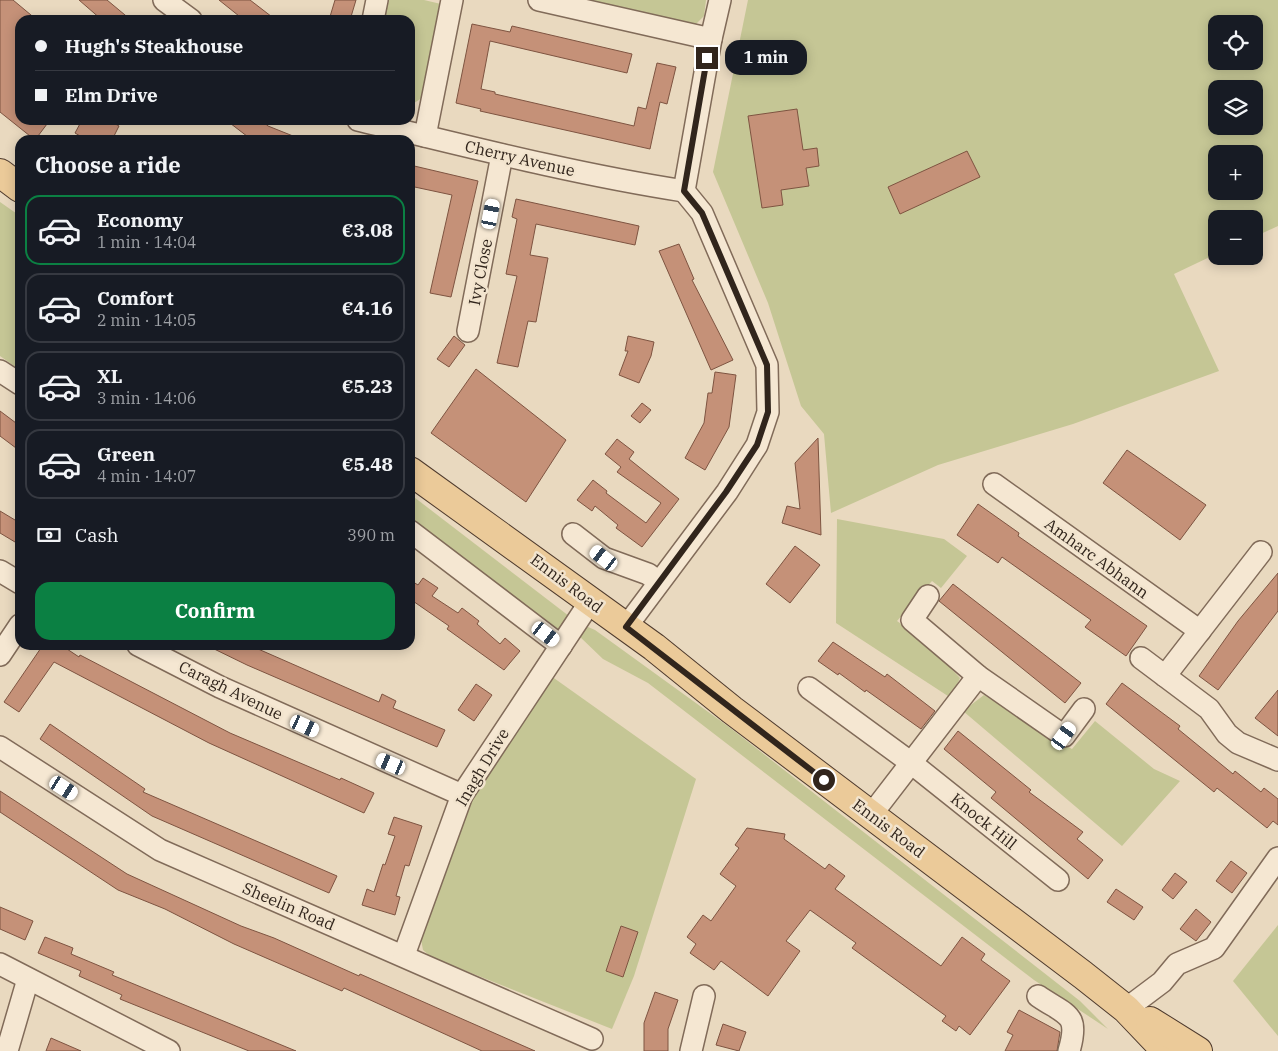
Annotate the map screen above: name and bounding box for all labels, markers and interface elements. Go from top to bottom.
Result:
map controls [1208,15,1263,265]
button: locate [1208,15,1263,70]
text: Hugh's Steakhouse [65,34,243,58]
callout: 1 min [724,40,807,76]
route end [696,47,718,69]
text: 1 min [744,47,788,67]
button: layers [1208,80,1263,135]
text: Elm Drive [65,83,158,107]
street label: Cherry Avenue [463,136,577,180]
button: + [1208,145,1263,200]
text: Choose a ride [35,150,181,179]
car [480,198,501,230]
icon: car [37,208,82,253]
text: Economy [97,208,183,232]
button: − [1208,210,1263,265]
text: €3.08 [342,218,393,242]
text: 1 min · 14:04 [97,232,196,252]
street label: Ivy Close [464,237,496,307]
icon: car [37,286,82,331]
text: Comfort [97,286,174,310]
text: €4.16 [342,296,393,320]
text: 2 min · 14:05 [97,310,196,330]
icon: car [37,364,82,409]
text: XL [97,364,123,388]
text: €5.23 [342,374,393,398]
text: 3 min · 14:06 [97,388,196,408]
icon: car [37,442,82,487]
text: Green [97,442,155,466]
text: €5.48 [342,452,393,476]
text: 4 min · 14:07 [97,466,196,486]
street label: Amharc Abhann [1041,514,1153,602]
icon: cash [35,521,63,549]
text: Cash [75,523,119,547]
text: 390 m [347,525,395,545]
car [587,543,620,573]
street label: Ennis Road [527,549,607,617]
button: Confirm [35,582,395,640]
car [529,619,562,649]
street label: Caragh Avenue [176,656,286,724]
car [288,713,321,739]
car [1049,719,1078,753]
street label: Inagh Drive [451,724,513,810]
car [374,751,407,777]
route start [813,769,835,791]
car [47,774,80,802]
street label: Knock Hill [947,788,1021,854]
street label: Ennis Road [849,794,929,862]
street label: Sheelin Road [240,878,338,935]

